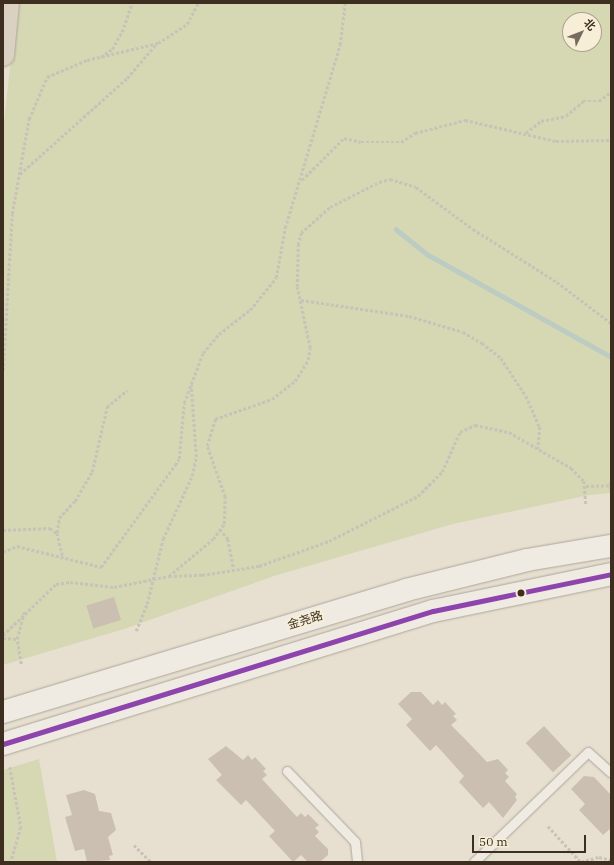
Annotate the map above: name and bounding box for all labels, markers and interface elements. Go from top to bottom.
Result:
north arrow [562,12,602,52]
text: 北 [581,16,599,33]
unlabelled marker [516,588,526,598]
street label: 金尧路 [286,608,324,632]
scale bar [474,827,588,853]
text: 50 m [479,834,508,849]

